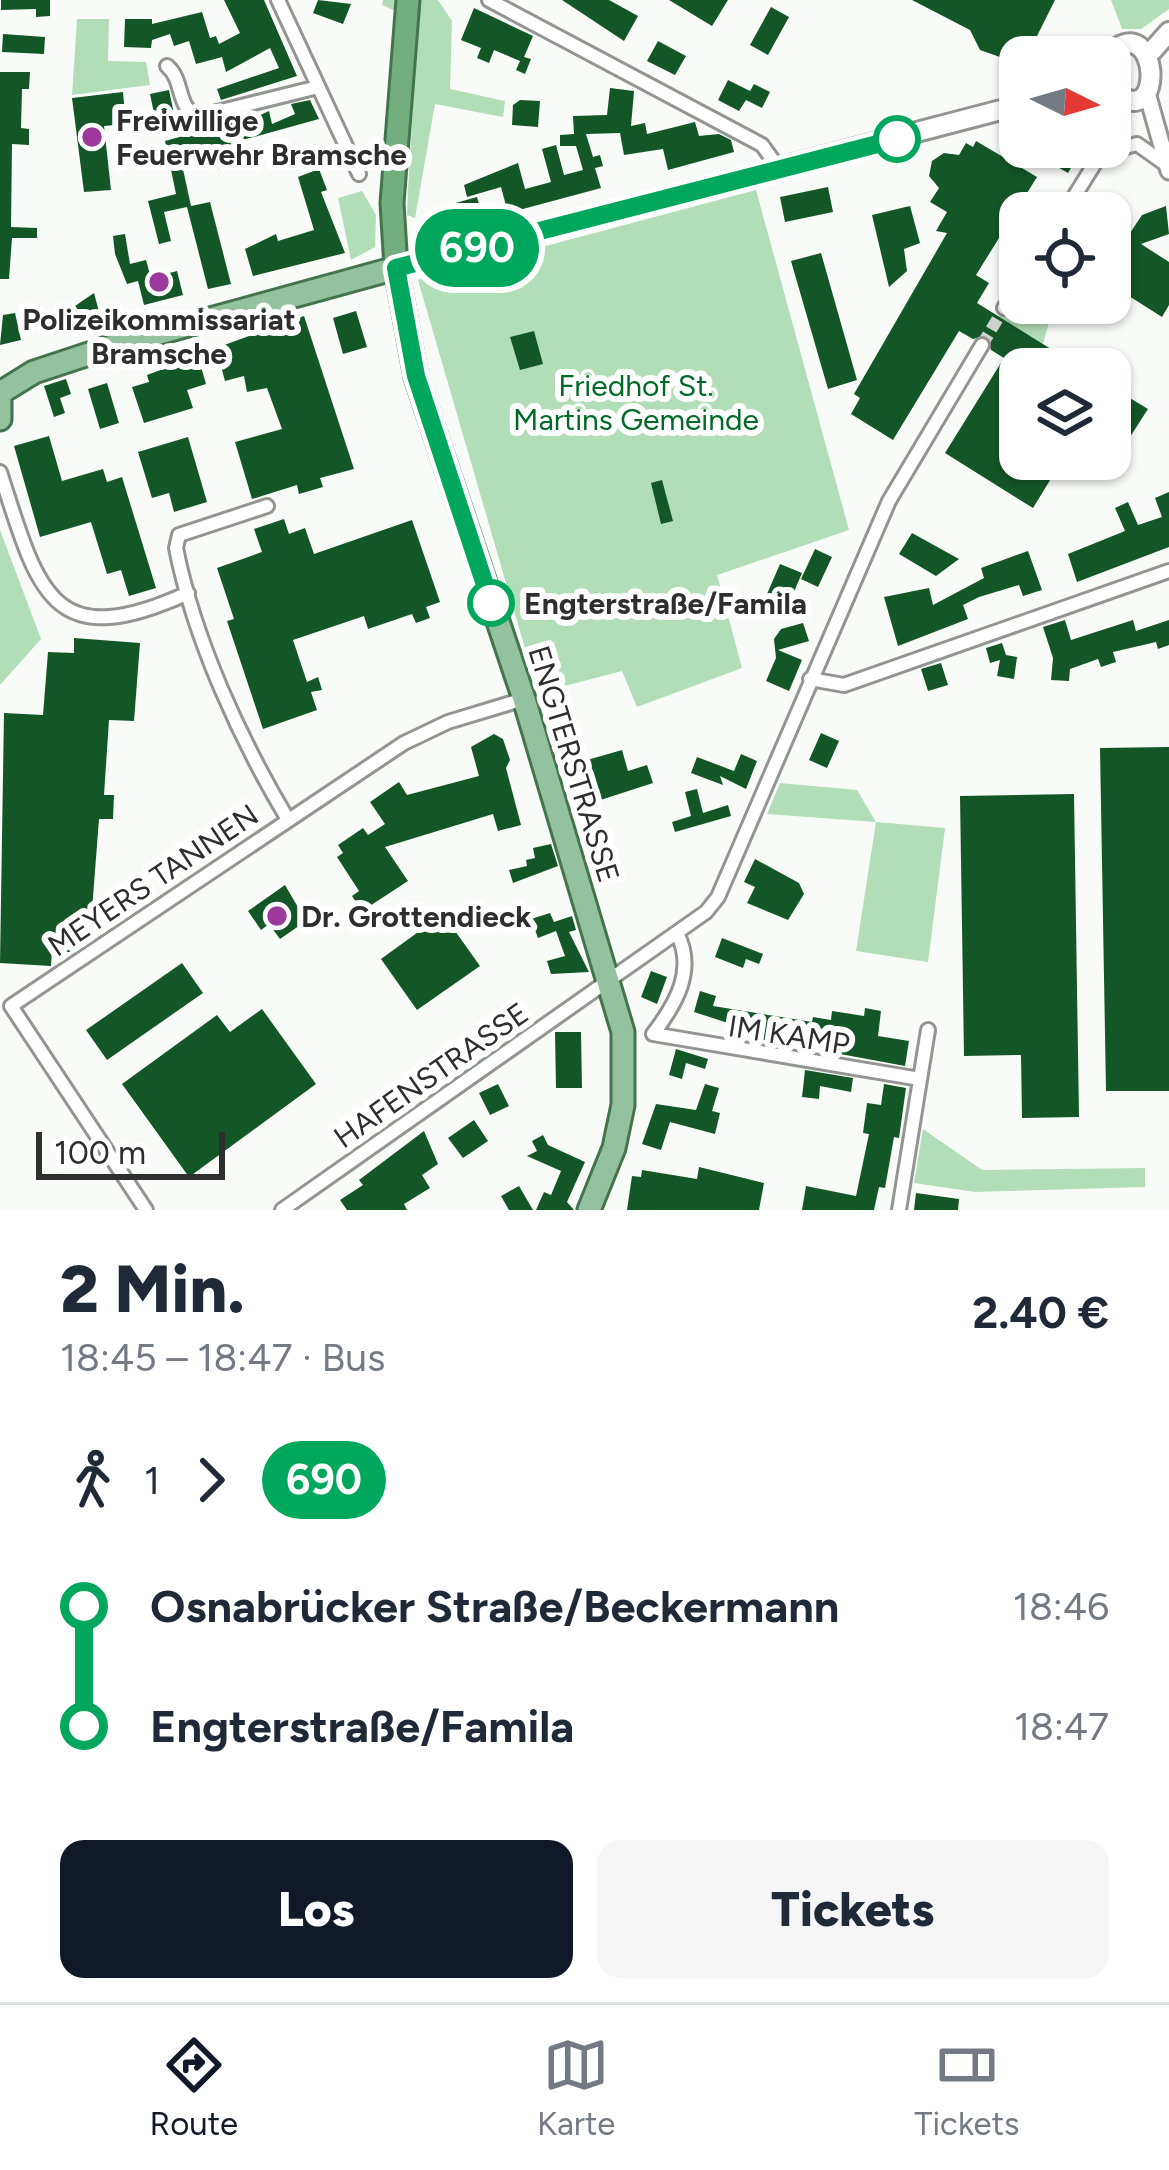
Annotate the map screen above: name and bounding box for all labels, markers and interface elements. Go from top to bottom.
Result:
north arrow [999,36,1131,168]
map controls [999,36,1131,480]
place label: Freiwillige Feuerwehr Bramsche [116,102,407,173]
unlabelled marker [875,117,919,161]
marker: Freiwillige Feuerwehr Bramsche [79,124,105,150]
button: locate [999,192,1131,324]
line badge: 690 [408,209,546,287]
text: 690 [439,222,515,273]
marker: Polizeikommissariat Bramsche [146,269,172,295]
place label: Polizeikommissariat Bramsche [22,301,296,372]
button: layers [999,348,1131,480]
park label: Friedhof St. Martins Gemeinde [513,367,759,438]
marker: Engterstraße/Famila [469,581,513,625]
place label: Engterstraße/Famila [524,585,807,622]
street label: ENGTERSTRASSE [520,641,628,887]
street label: MEYERS TANNEN [41,796,265,964]
place label: Dr. Grottendieck [301,898,531,935]
marker: Dr. Grottendieck [264,903,290,929]
street label: HAFENSTRASSE [327,994,535,1156]
street label: IM KAMP [726,1007,852,1063]
scale bar [36,1126,225,1179]
text: 100 m [54,1133,146,1172]
text: 2 Min. [60,1249,245,1329]
text: 2.40 € [972,1285,1109,1339]
text: 18:45 – 18:47 · Bus [60,1334,385,1381]
icon: walk [60,1447,126,1513]
icon: forward [178,1447,244,1513]
text: 690 [286,1454,362,1505]
text: 1 [144,1457,160,1504]
text: Osnabrücker Straße/Beckermann [150,1579,839,1633]
text: 18:46 [1013,1583,1109,1630]
text: Engterstraße/Famila [150,1699,574,1753]
text: 18:47 [1014,1703,1109,1750]
button: Los [60,1840,573,1978]
button: Tickets [597,1840,1109,1978]
tab: Route [149,2032,238,2143]
tab: Karte [537,2032,615,2143]
tab: Tickets [914,2032,1020,2143]

